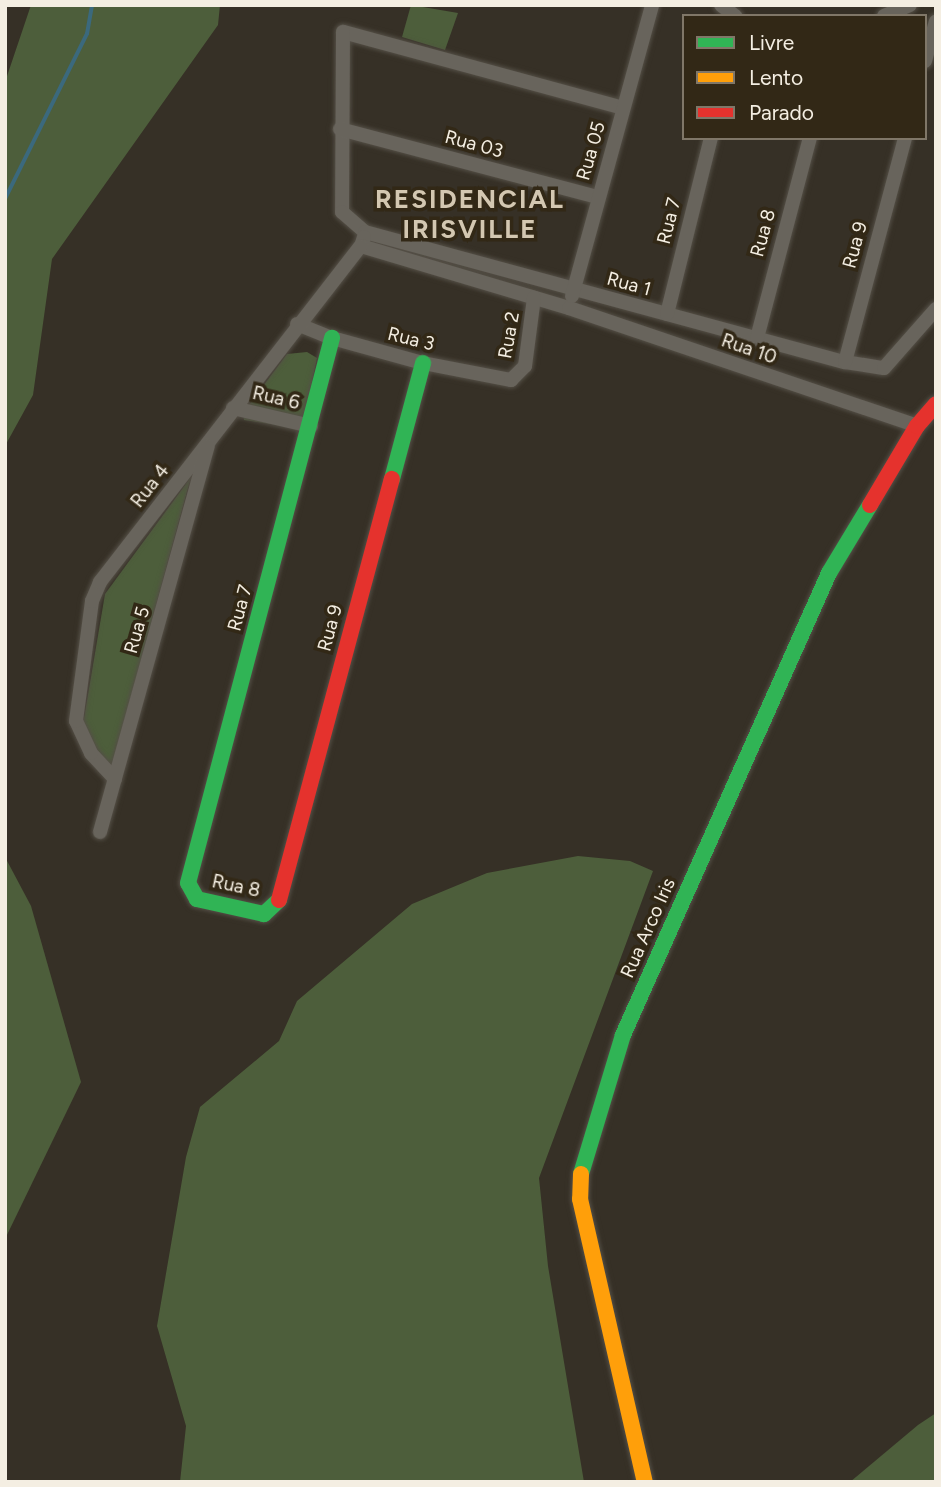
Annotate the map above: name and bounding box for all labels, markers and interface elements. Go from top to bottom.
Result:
legend [682,14,927,140]
text: Livre [749,30,794,55]
text: Lento [749,65,803,90]
text: Parado [749,100,814,125]
street label: Rua 05 [572,119,610,183]
street label: Rua 03 [442,125,506,163]
district label: RESIDENCIAL IRISVILLE [376,184,564,246]
street label: Rua 7 [652,195,686,247]
street label: Rua 8 [746,207,780,259]
street label: Rua 9 [838,219,872,271]
street label: Rua 1 [604,267,654,301]
street label: Rua 2 [494,310,524,360]
street label: Rua 3 [385,322,437,356]
street label: Rua 10 [718,329,780,369]
street label: Rua 6 [250,382,302,414]
street label: Rua 4 [126,460,174,512]
street label: Rua 7 [223,582,257,634]
street label: Rua 9 [313,602,347,654]
street label: Rua 5 [119,604,155,656]
street label: Rua 8 [210,870,262,902]
street label: Rua Arco Iris [616,874,680,982]

